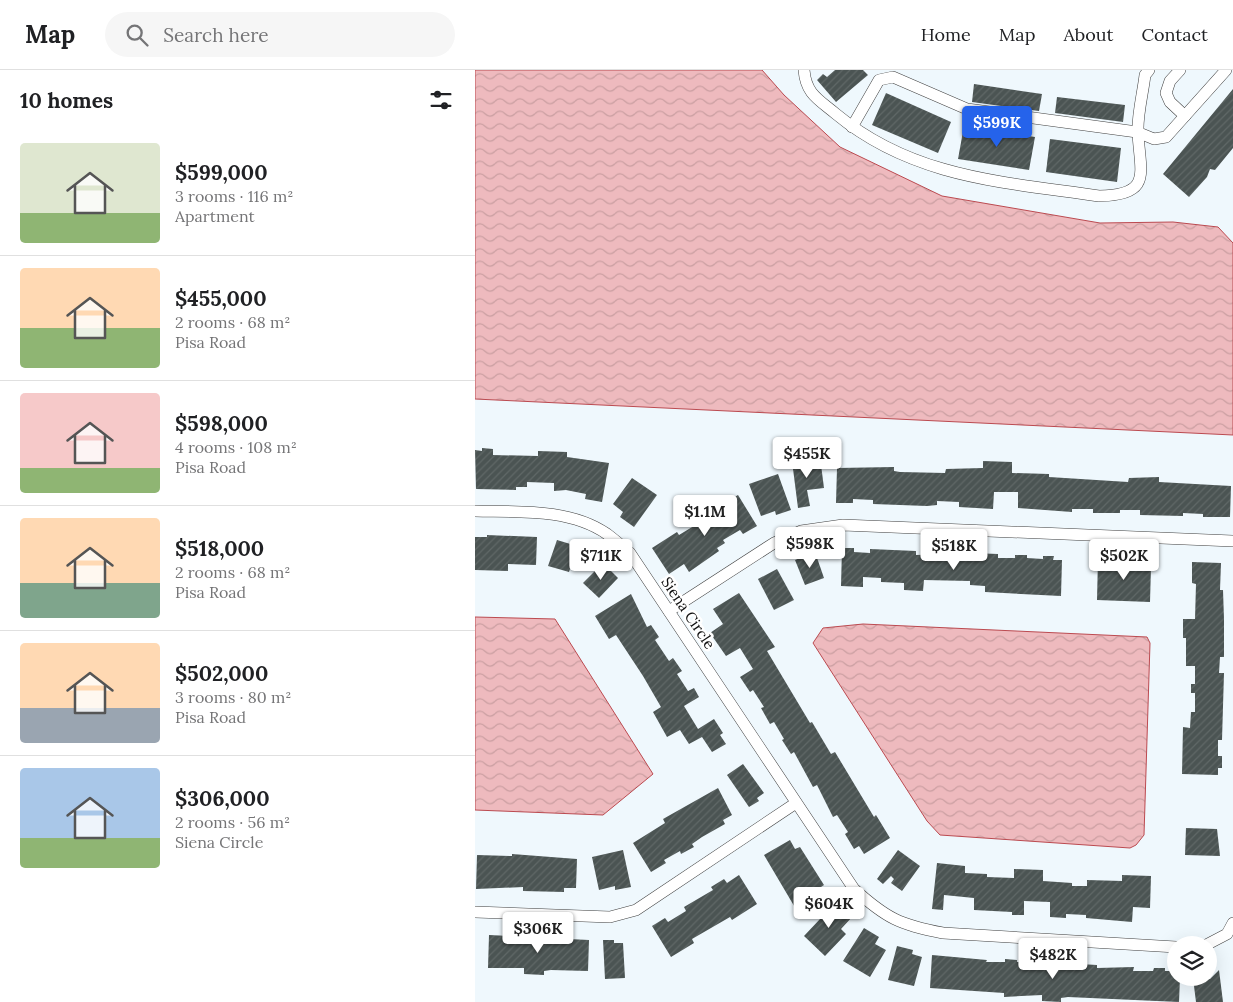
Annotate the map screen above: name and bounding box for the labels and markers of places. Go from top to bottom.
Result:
pin: $599K [962,106,1032,148]
pin: $455K [772,436,842,479]
pin: $1.1M [670,494,740,537]
pin: $598K [775,526,845,569]
pin: $518K [919,528,989,571]
pin: $711K [566,538,636,581]
pin: $502K [1089,538,1159,581]
pin: $604K [794,886,864,929]
pin: $306K [503,912,573,954]
pin: $482K [1018,938,1088,980]

